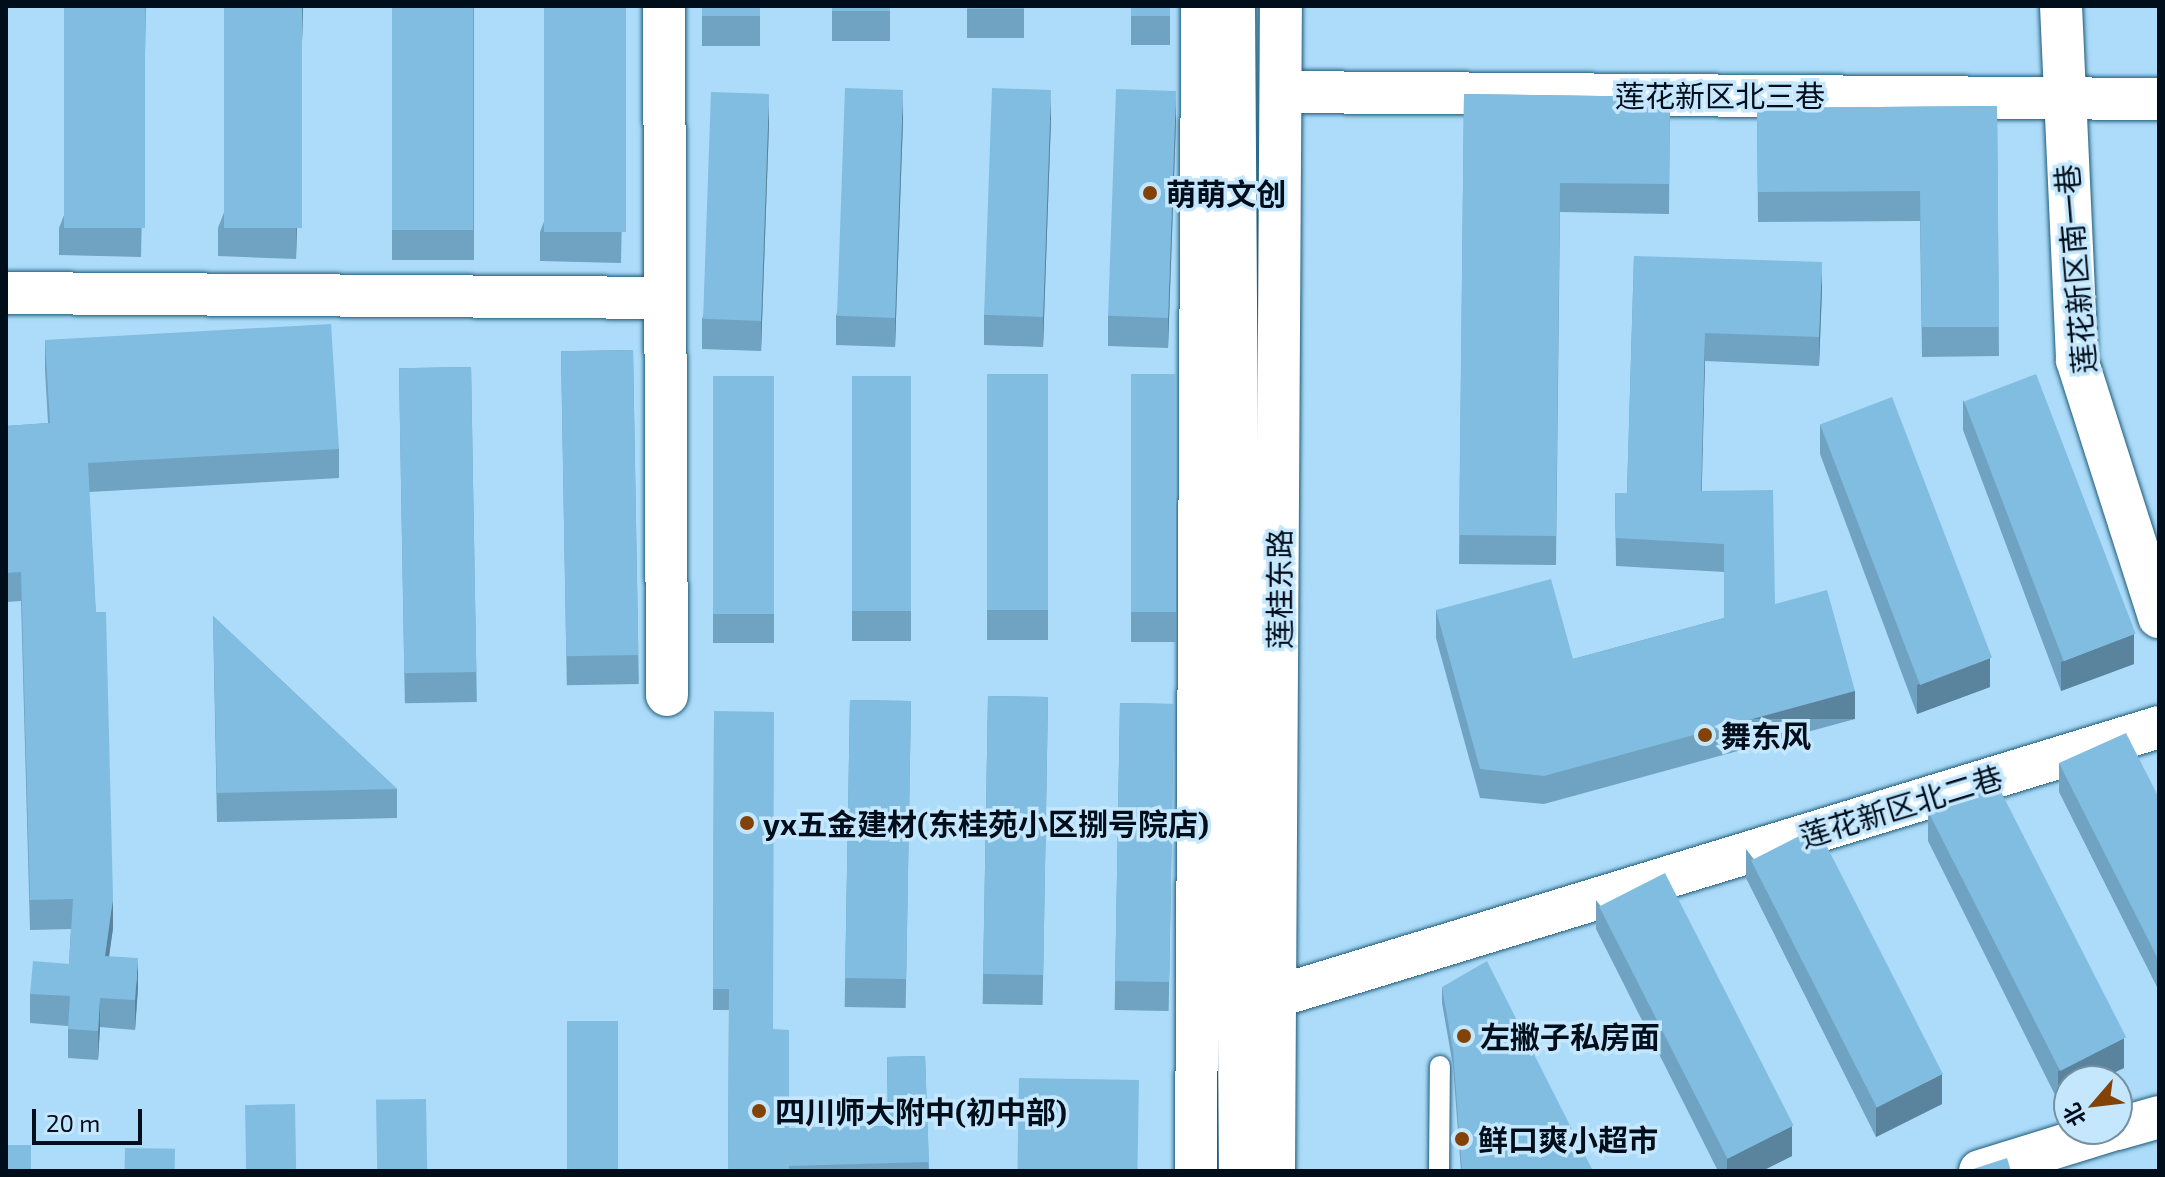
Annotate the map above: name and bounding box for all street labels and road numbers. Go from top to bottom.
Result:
street label: 莲花新区北三巷 [1615,77,1825,113]
street label: 莲花新区南一巷 [2048,163,2102,375]
street label: 莲桂东路 [1261,529,1297,649]
street label: 莲花新区北二巷 [1795,758,2007,854]

